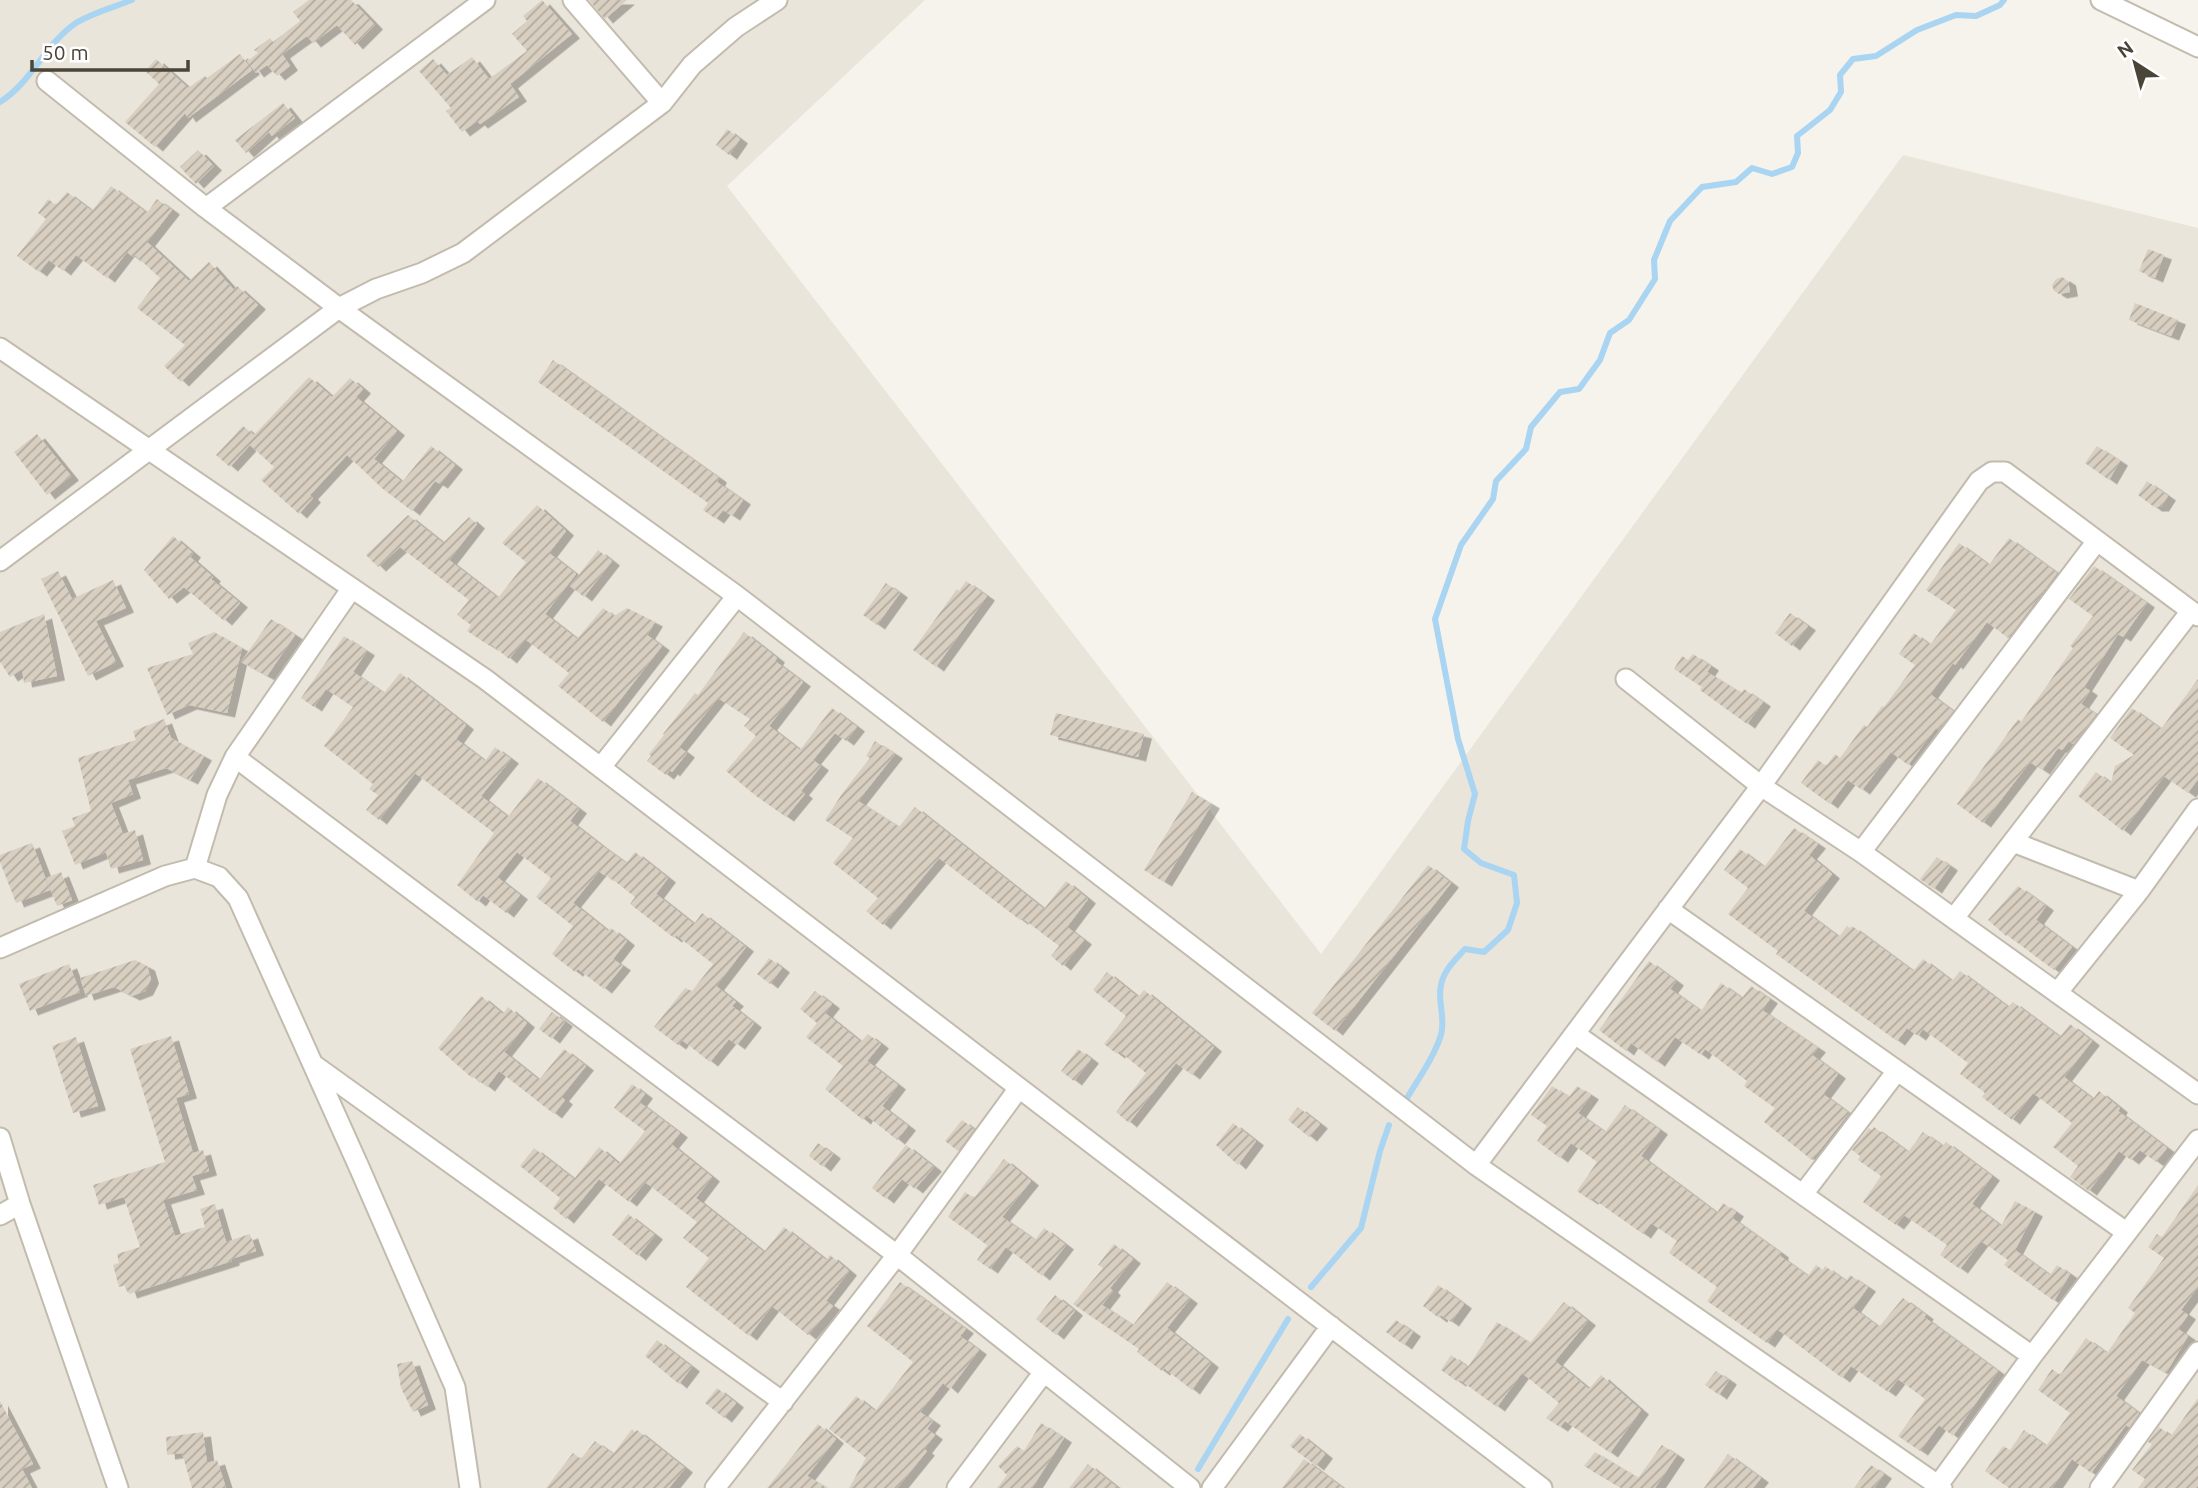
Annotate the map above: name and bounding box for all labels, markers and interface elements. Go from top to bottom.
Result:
scale bar [32,28,187,72]
north arrow [2100,28,2170,98]
text: N [2113,36,2137,62]
text: 50 m [42,40,89,64]

